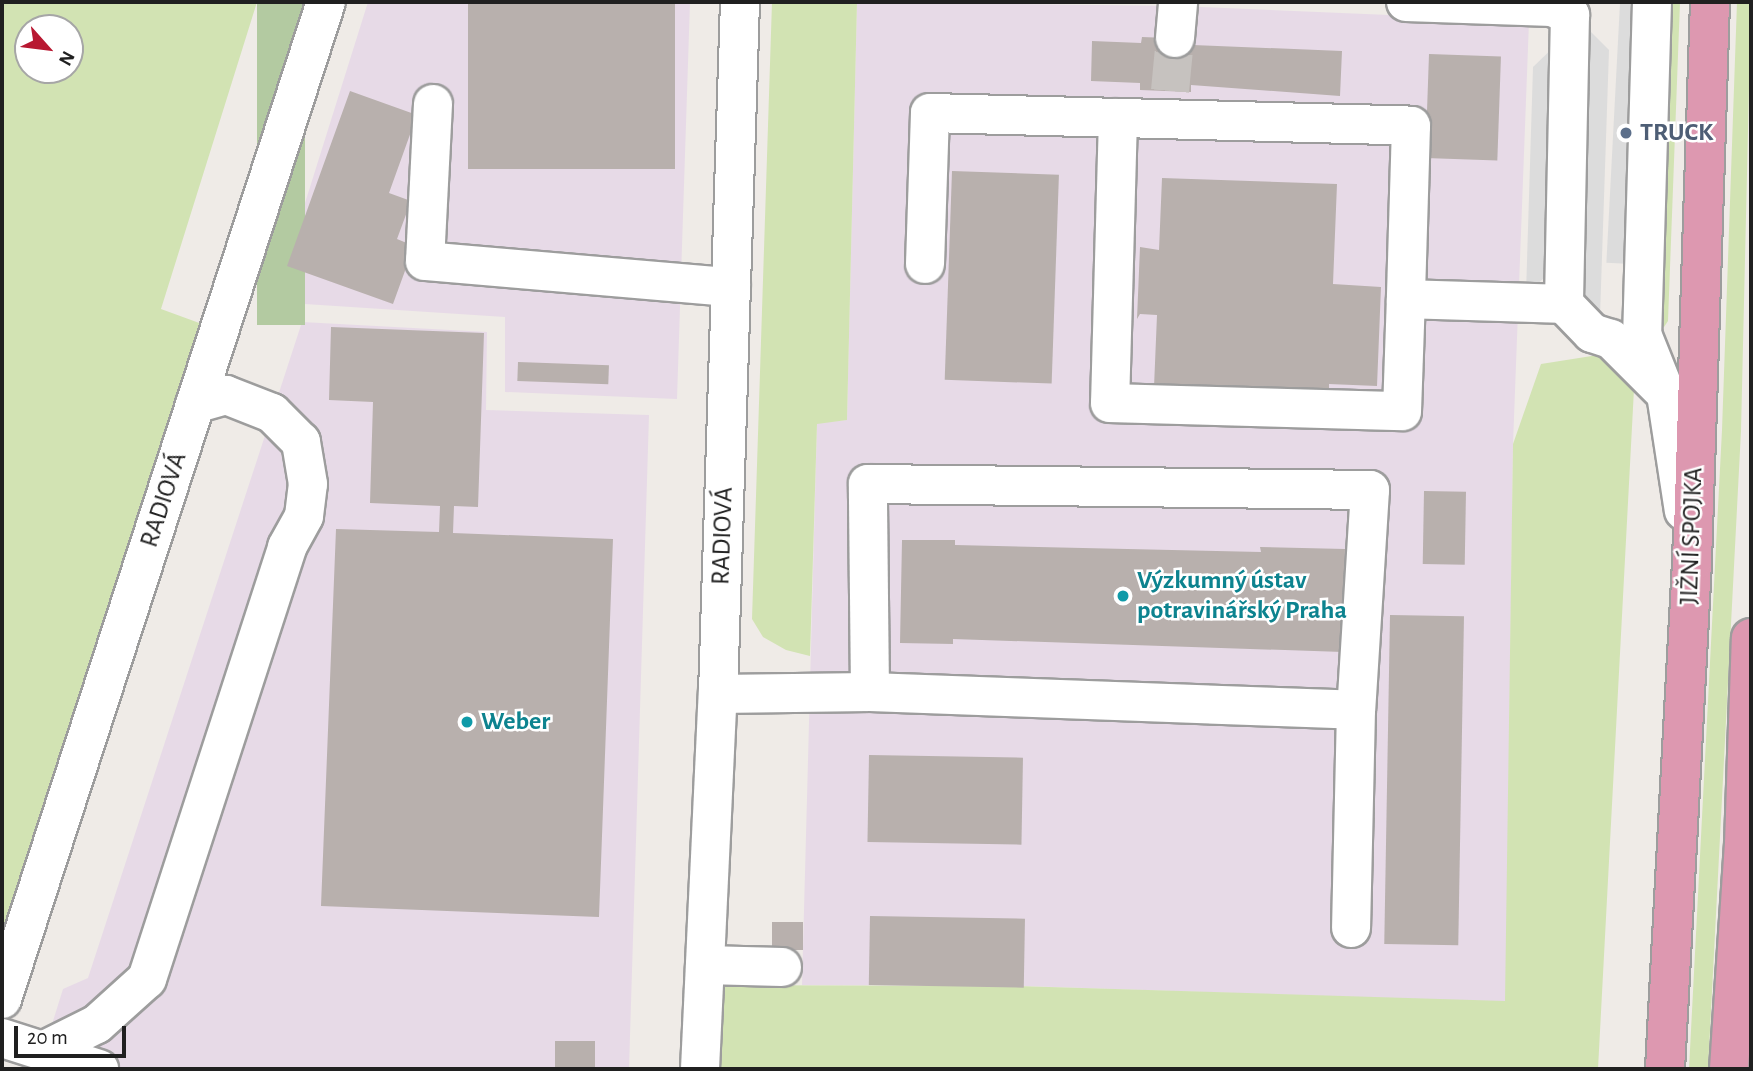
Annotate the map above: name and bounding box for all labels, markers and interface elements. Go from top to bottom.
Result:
north arrow [14,14,84,84]
text: N [55,48,78,68]
place label: TRUCK [1640,117,1713,149]
marker: TRUCK [1618,125,1634,141]
street label: RADIOVÁ [134,449,194,551]
street label: JIŽNÍ SPOJKA [1674,467,1710,605]
street label: RADIOVÁ [706,486,740,586]
place label: Výzkumný ústav potravinářský Praha [1137,565,1347,626]
marker: Výzkumný ústav potravinářský Praha [1115,588,1131,604]
place label: Weber [481,706,550,738]
marker: Weber [459,714,475,730]
scale bar [18,1012,130,1056]
text: 20 m [27,1027,68,1048]

